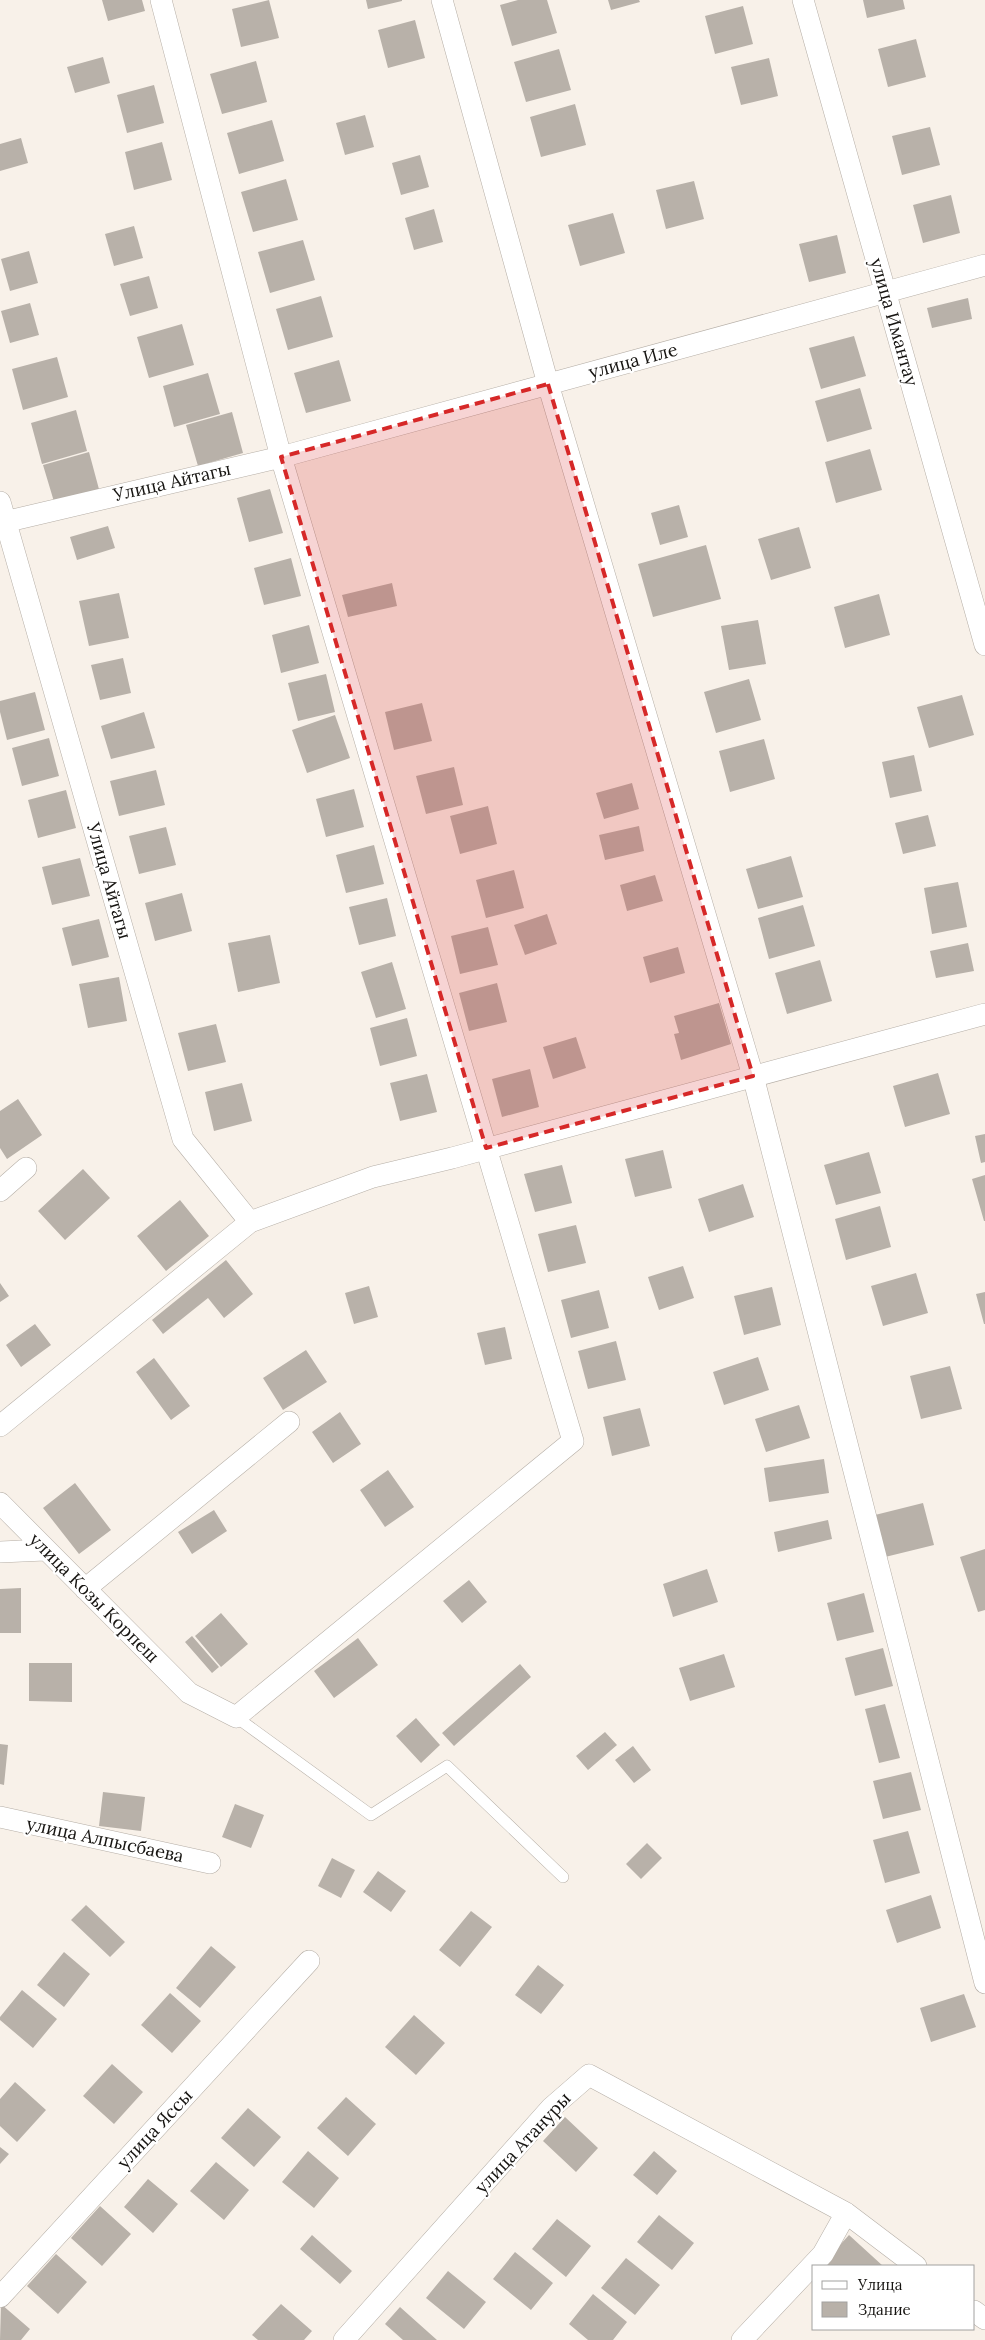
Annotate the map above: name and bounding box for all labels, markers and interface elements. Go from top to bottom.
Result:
street label: улица Имантау [865,255,924,389]
street label: улица Иле [586,338,680,383]
street label: Улица Айтагы [110,457,233,506]
street label: Улица Айтагы [82,819,137,942]
street label: улица Козы Корпеш [25,1528,164,1668]
street label: улица Алпысбаева [24,1812,186,1867]
street label: улица Яссы [112,2084,197,2173]
street label: улица Атануры [470,2087,576,2198]
legend [812,2265,975,2330]
text: Улица [857,2275,903,2294]
text: Здание [858,2300,911,2319]

